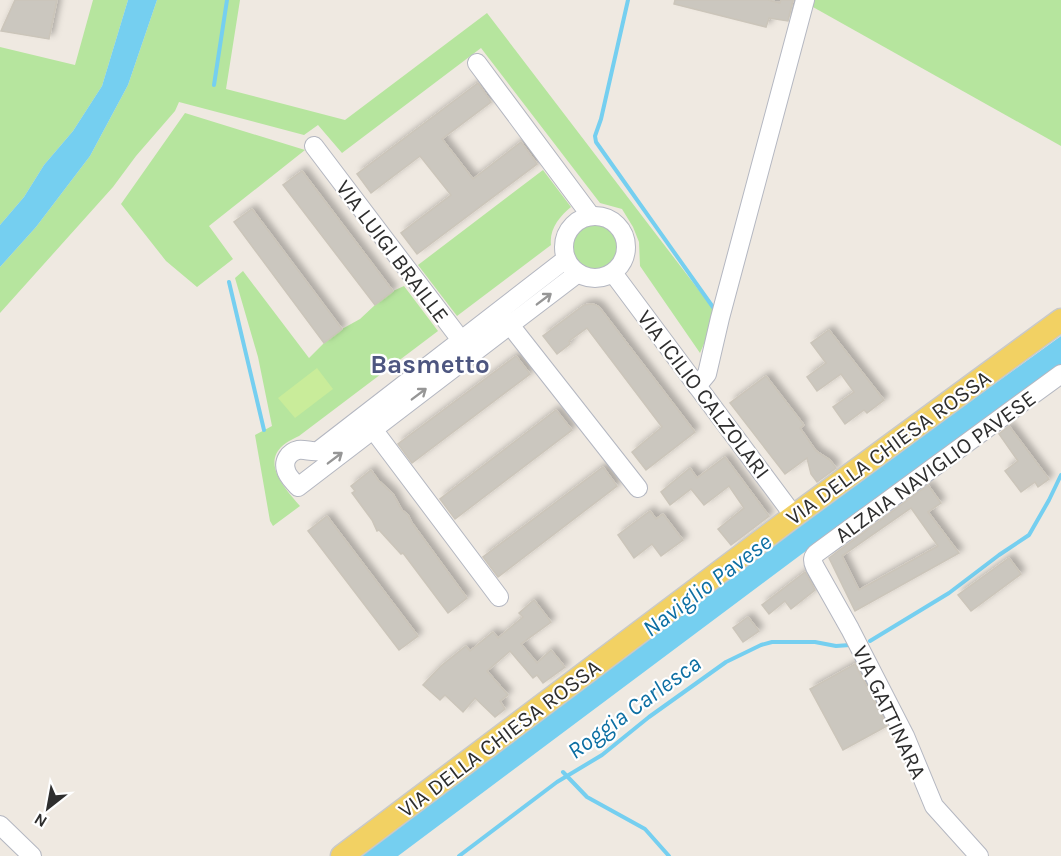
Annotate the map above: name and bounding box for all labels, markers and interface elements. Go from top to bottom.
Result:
street label: VIA LUIGI BRAILLE [330,175,454,328]
one-way arrow [536,293,552,306]
street label: VIA ICILIO CALZOLARI [631,305,775,484]
district label: Basmetto [370,349,490,380]
street label: VIA DELLA CHIESA ROSSA [781,365,996,531]
street label: ALZAIA NAVIGLIO PAVESE [830,385,1041,548]
one-way arrow [411,388,427,401]
one-way arrow [327,452,343,465]
water label: Naviglio Pavese [637,527,777,643]
street label: VIA GATTINARA [847,642,932,784]
water label: Roggia Carlesca [562,649,706,765]
street label: VIA DELLA CHIESA ROSSA [393,654,606,823]
north arrow [18,778,78,838]
text: N [31,809,50,832]

